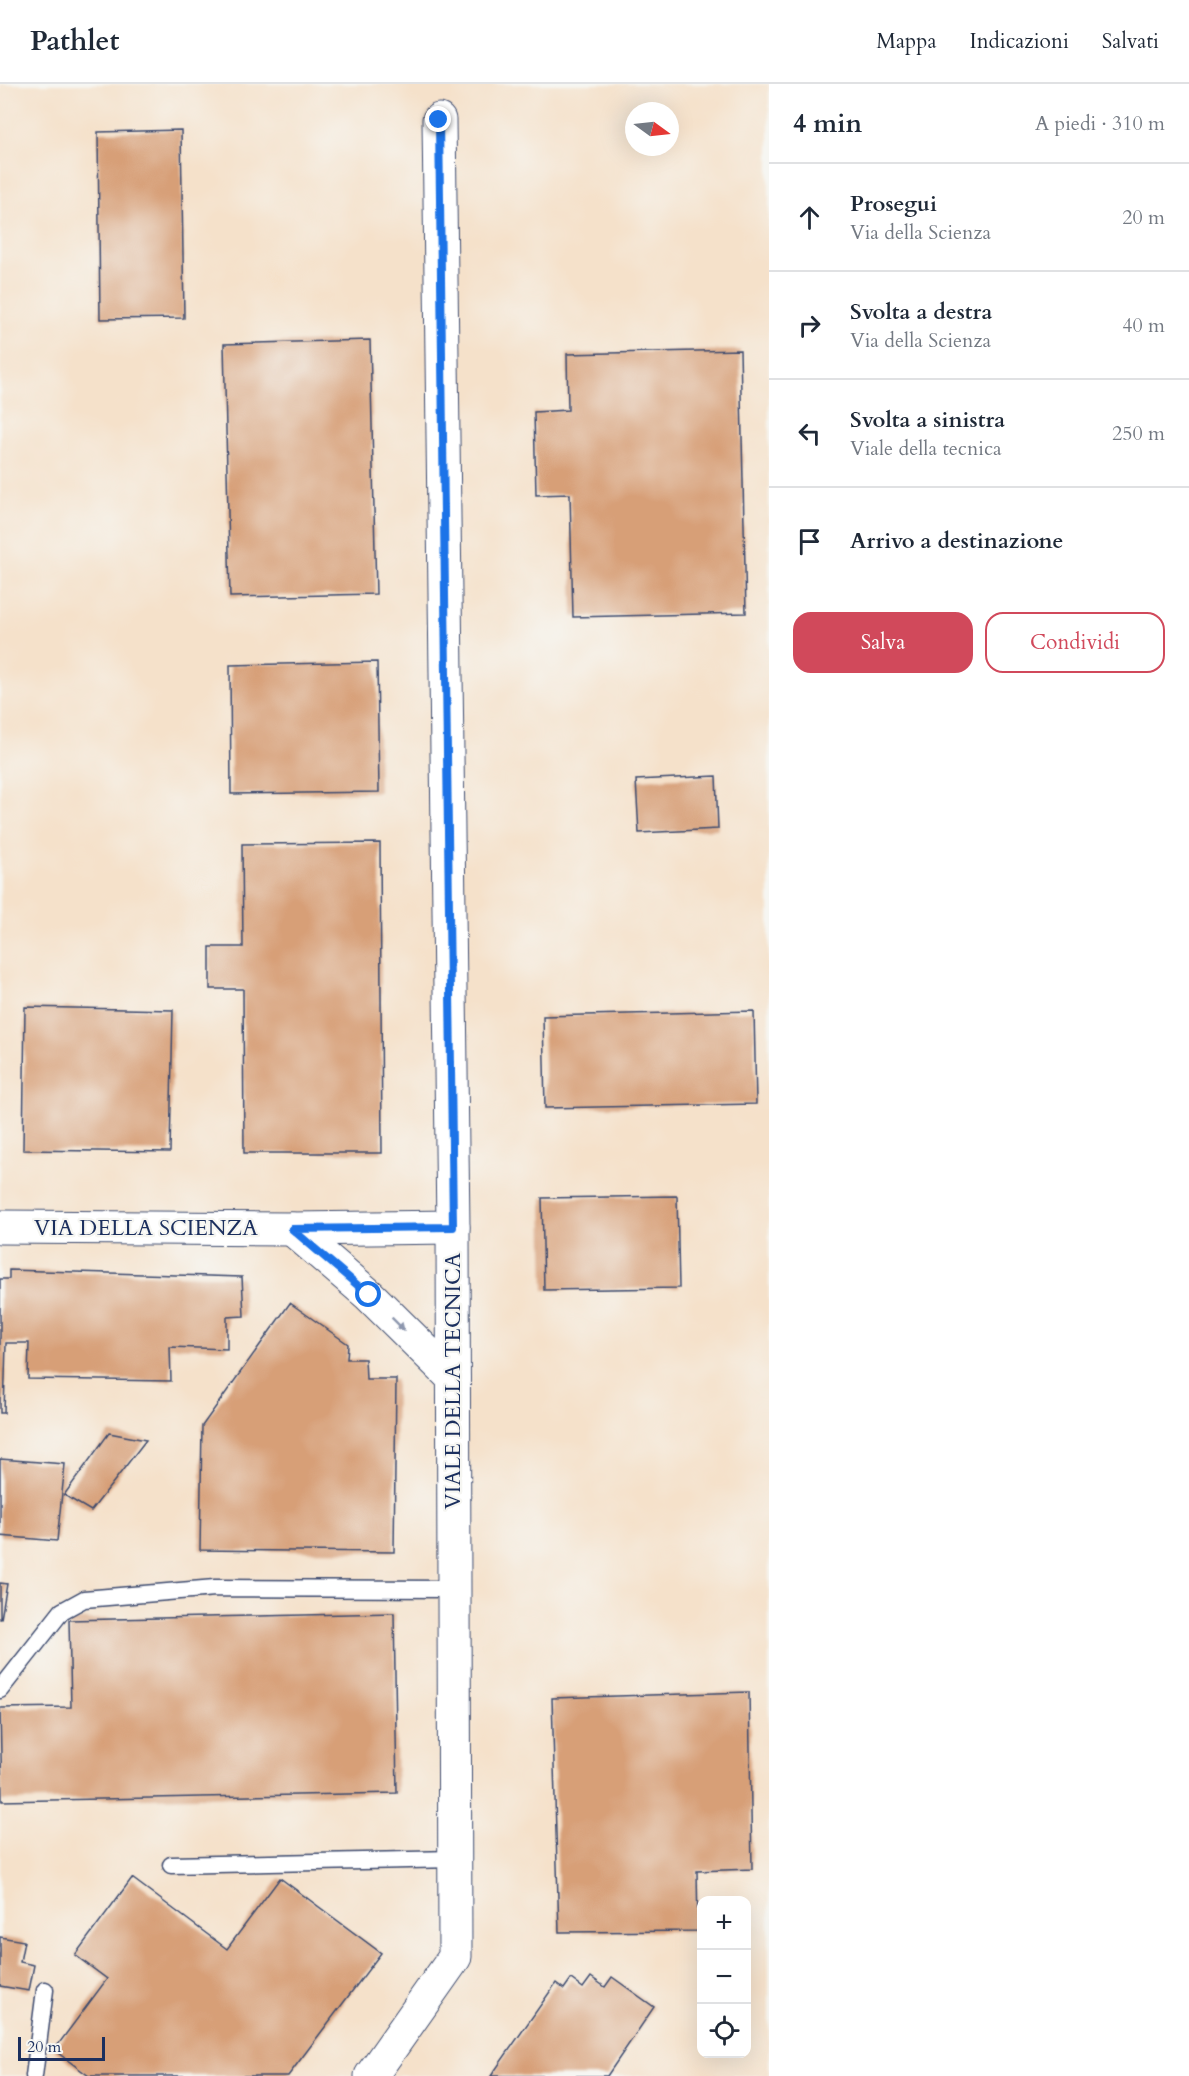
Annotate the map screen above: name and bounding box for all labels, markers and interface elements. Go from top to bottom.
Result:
text: Pathlet [30,22,119,60]
text: Mappa [876,27,936,56]
text: Indicazioni [969,27,1069,56]
text: Salvati [1102,27,1159,56]
north arrow [625,102,679,156]
route end [425,106,451,132]
text: 4 min [793,106,862,141]
text: A piedi · 310 m [1035,110,1165,137]
text: Prosegui [850,189,937,219]
icon: ahead [793,201,826,234]
text: 20 m [1122,204,1165,231]
text: Via della Scienza [850,219,991,246]
text: Svolta a destra [850,297,992,327]
icon: right [793,309,826,342]
text: 40 m [1122,312,1165,339]
text: Via della Scienza [850,327,991,354]
text: Svolta a sinistra [850,405,1005,435]
icon: left [793,417,826,450]
text: 250 m [1112,420,1165,447]
text: Viale della tecnica [850,435,1002,462]
icon: arrive [793,525,826,558]
text: Arrivo a destinazione [850,526,1063,556]
button: Salva [793,612,973,673]
button: Condividi [985,612,1165,673]
street label: VIA DELLA SCIENZA [34,1213,258,1243]
street label: VIALE DELLA TECNICA [438,1252,468,1510]
route start [355,1281,381,1307]
one-way arrow [391,1317,406,1331]
map controls [697,1896,751,2058]
button: + [697,1896,751,1950]
button: − [697,1950,751,2004]
button: locate [697,2004,751,2058]
scale bar [18,2034,105,2062]
text: 20 m [27,2036,61,2058]

